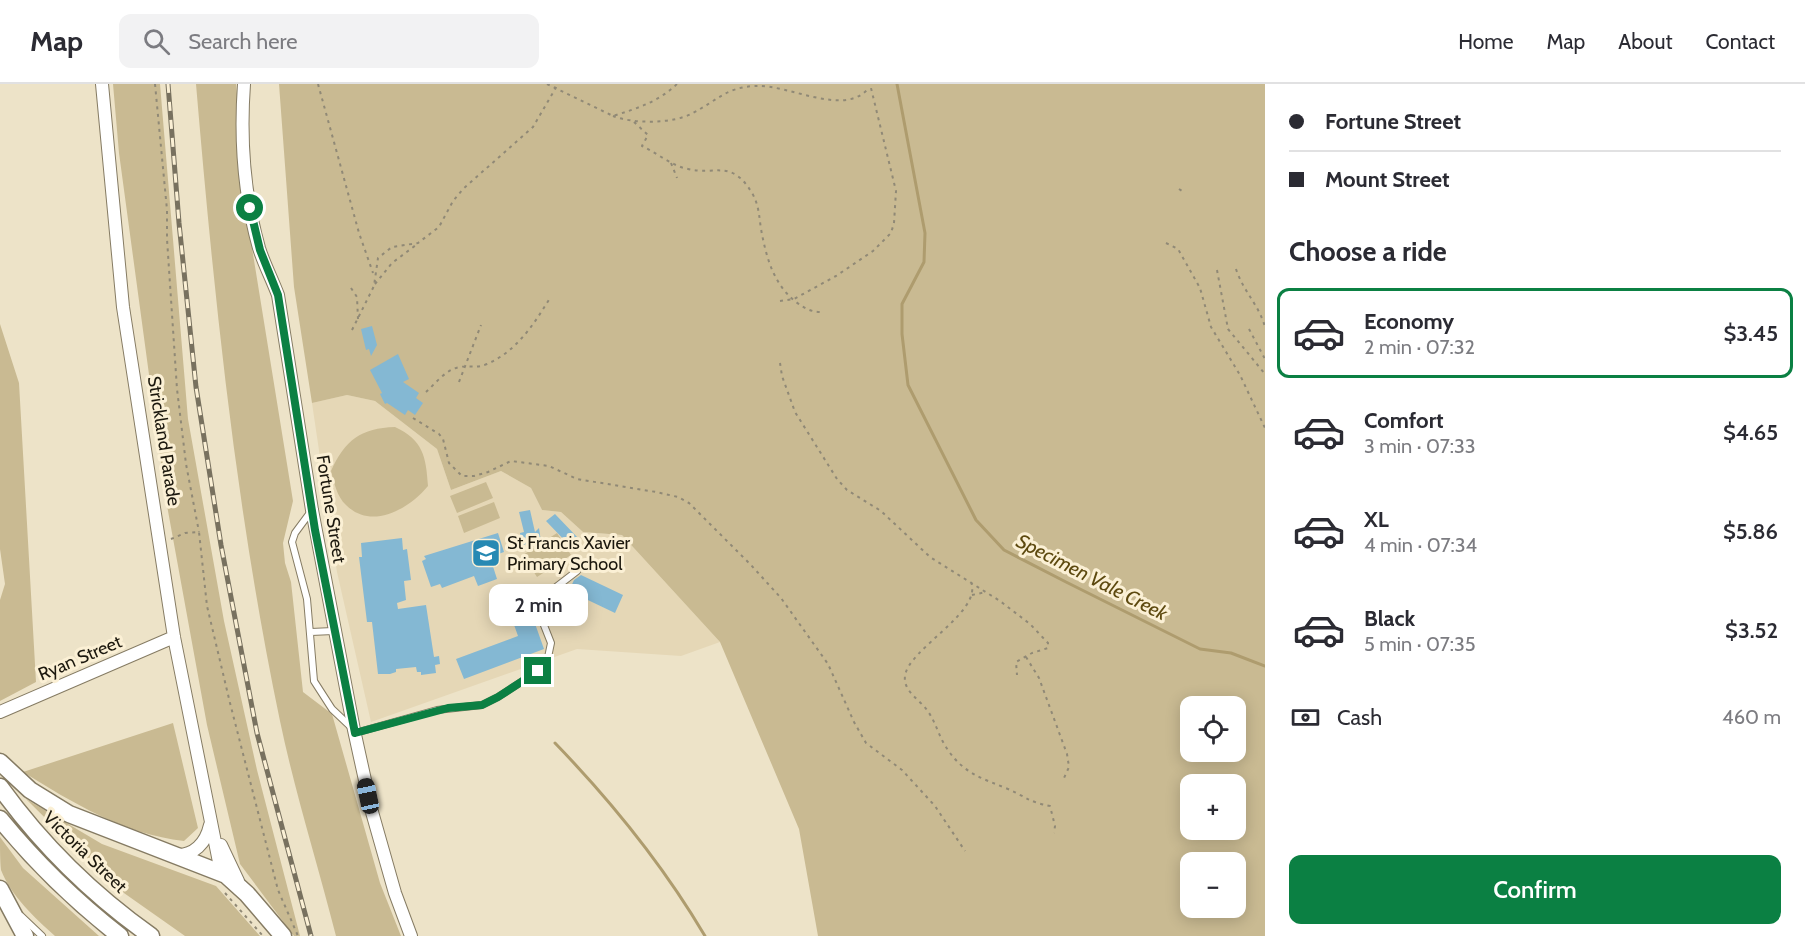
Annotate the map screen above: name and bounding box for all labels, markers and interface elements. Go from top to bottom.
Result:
search box [119,14,539,68]
text: Map [30,24,83,58]
icon: search [140,25,173,58]
text: Search here [188,28,297,55]
text: Home [1458,29,1514,54]
text: Map [1547,29,1585,54]
text: About [1618,29,1672,54]
text: Contact [1705,29,1775,54]
text: Fortune Street [1325,108,1461,135]
text: Mount Street [1325,166,1450,193]
route start [236,194,263,221]
text: Choose a ride [1289,235,1447,268]
icon: car [1292,306,1346,360]
text: Economy [1364,308,1454,335]
text: $3.45 [1723,320,1778,347]
text: 2 min · 07:32 [1364,335,1475,359]
street label: Strickland Parade [143,375,185,507]
icon: car [1292,405,1346,459]
text: Comfort [1364,407,1443,434]
text: $4.65 [1723,419,1778,446]
text: 3 min · 07:33 [1364,434,1476,458]
street label: Fortune Street [312,453,350,565]
icon: car [1292,504,1346,558]
text: XL [1364,506,1389,533]
text: $5.86 [1723,518,1778,545]
water label: Specimen Vale Creek [1013,529,1173,626]
place label: St Francis Xavier Primary School [507,532,631,575]
text: 4 min · 07:34 [1364,533,1477,557]
school or university icon: St Francis Xavier Primary School [470,537,502,569]
callout: 2 min [488,584,588,626]
text: 2 min [514,593,563,617]
icon: car [1292,603,1346,657]
text: Black [1364,605,1415,632]
text: $3.52 [1725,617,1778,644]
street label: Ryan Street [35,631,125,685]
text: 5 min · 07:35 [1364,632,1476,656]
route end [524,657,551,684]
map controls [1180,696,1246,918]
button: locate [1180,696,1246,762]
icon: cash [1289,701,1322,734]
text: Cash [1337,704,1382,731]
text: 460 m [1722,705,1781,729]
button: + [1180,774,1246,840]
car [355,777,381,815]
street label: Victoria Street [38,807,132,897]
button: − [1180,852,1246,918]
button: Confirm [1289,855,1781,924]

